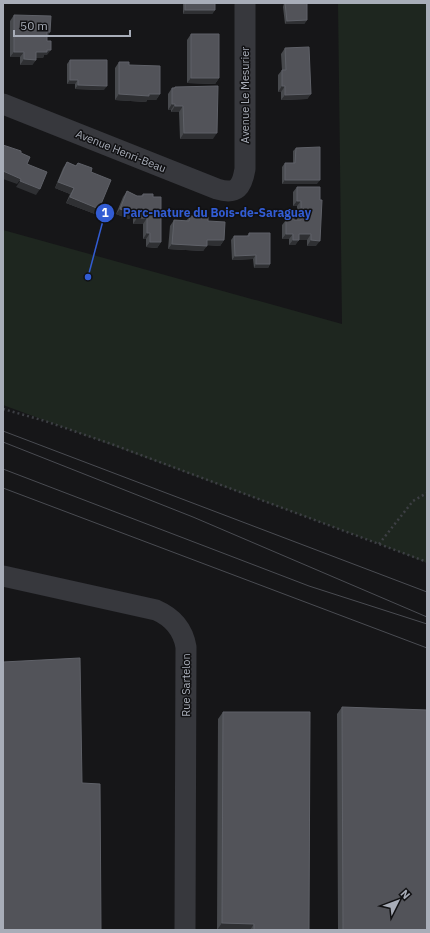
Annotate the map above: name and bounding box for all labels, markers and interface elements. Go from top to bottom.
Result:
scale bar [14,12,130,38]
text: 50 m [20,18,48,33]
street label: Avenue Le Mesurier [238,47,252,143]
street label: Avenue Henri-Beau [74,127,168,175]
callout: Parc-nature du Bois-de-Saraguay [95,201,319,225]
text: 1 [101,205,109,220]
text: Parc-nature du Bois-de-Saraguay [123,205,312,220]
street label: Rue Sartelon [179,653,193,717]
north arrow [378,881,418,921]
text: N [398,887,413,902]

